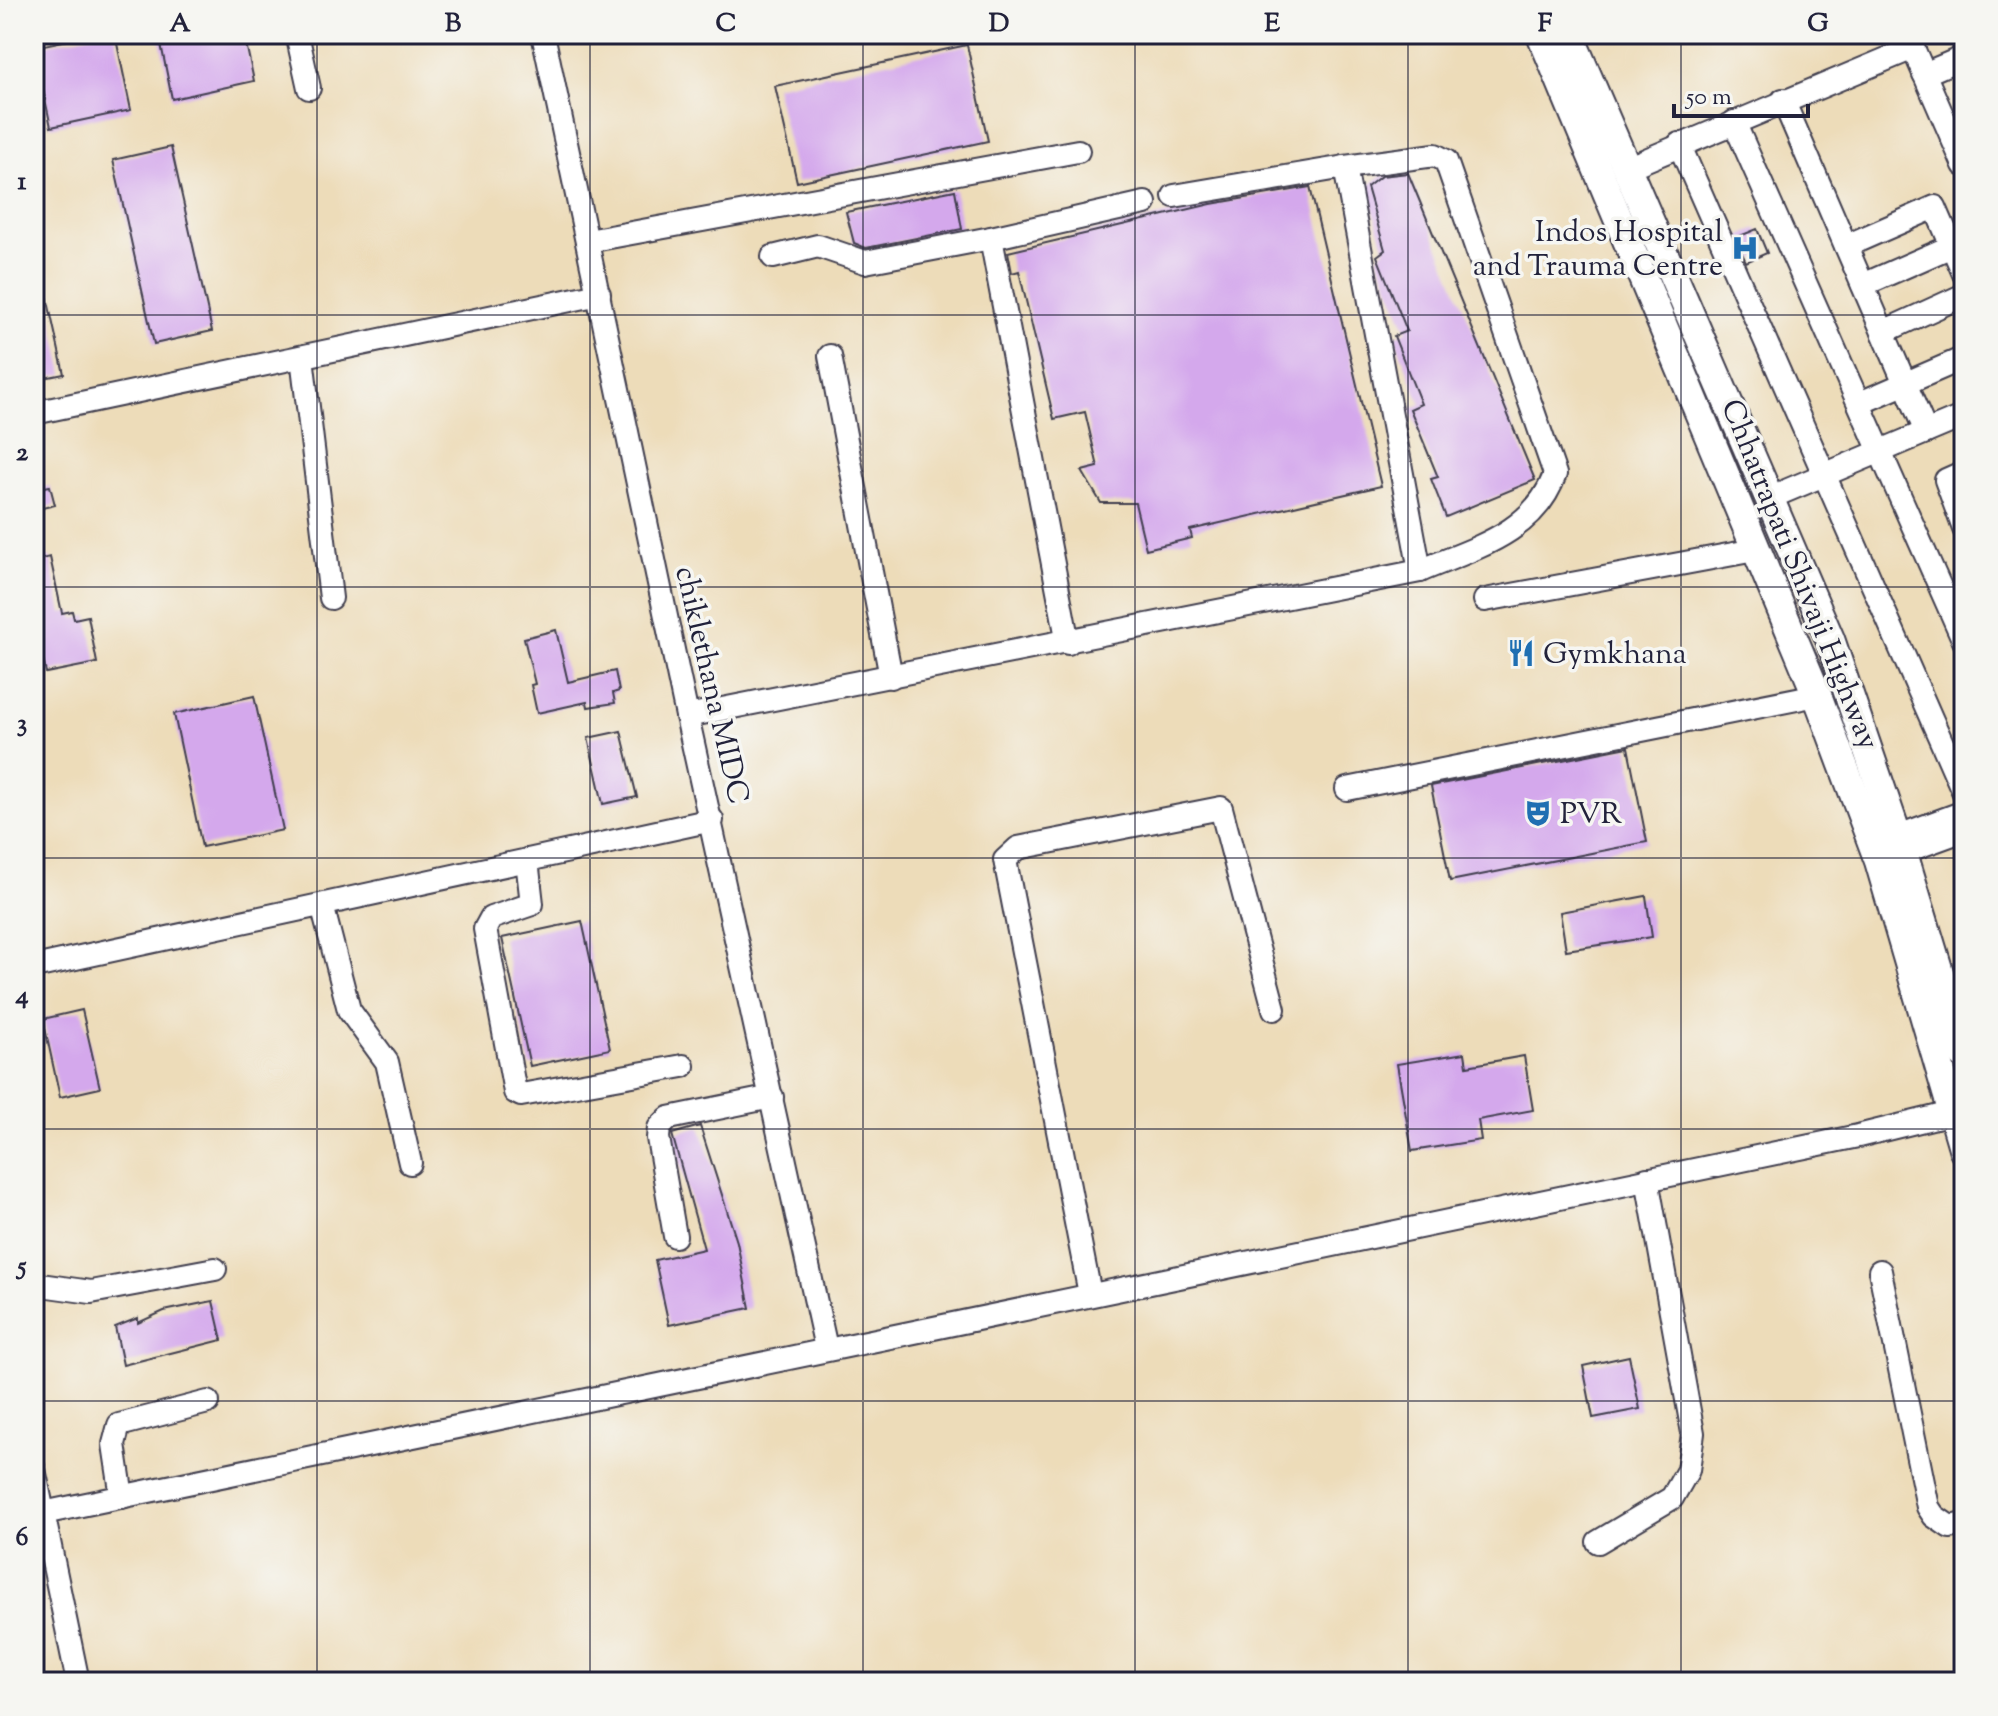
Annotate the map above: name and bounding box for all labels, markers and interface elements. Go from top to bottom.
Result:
text: A [169,6,191,43]
text: B [445,6,462,43]
text: C [716,6,736,43]
text: D [989,6,1009,43]
text: E [1264,6,1280,43]
text: F [1538,6,1553,43]
text: G [1807,6,1829,43]
scale bar [1674,68,1808,118]
text: 50 m [1684,81,1732,115]
text: 1 [18,164,27,201]
place label: Indos Hospital and Trauma Centre [1473,212,1723,289]
hospital icon: Indos Hospital and Trauma Centre [1730,233,1760,263]
street label: Chhatrapati Shivaji Highway [1709,393,1889,757]
text: 2 [16,435,29,472]
street label: chiklethana MIDC [662,562,759,809]
place label: Gymkhana [1543,634,1687,677]
restaurant icon: Gymkhana [1506,638,1536,668]
text: 3 [17,706,27,743]
place label: PVR [1560,794,1622,837]
theatre icon: PVR [1523,798,1553,828]
text: 4 [14,978,29,1015]
text: 5 [16,1249,27,1286]
text: 6 [16,1520,29,1557]

